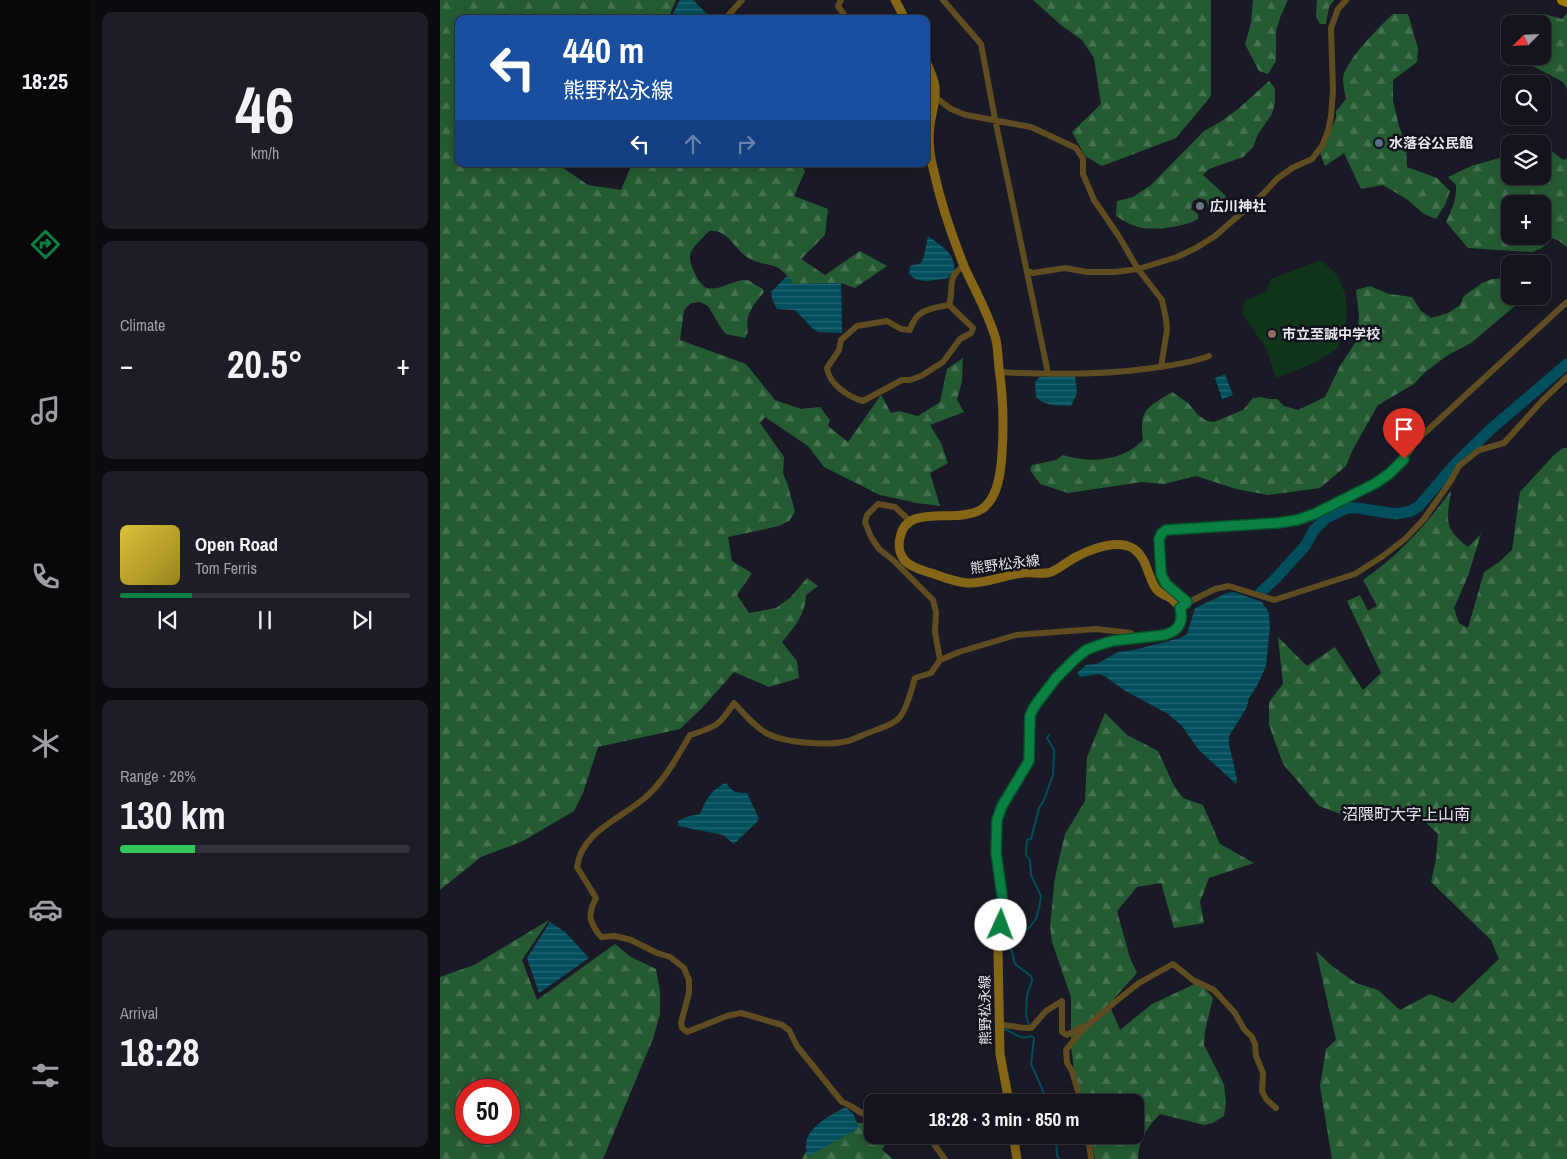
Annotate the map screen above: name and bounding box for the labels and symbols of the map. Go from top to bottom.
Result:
north arrow [1501,15,1551,65]
place label: 水落谷公民館 [1389,134,1473,152]
marker: 水落谷公民館 [1373,137,1385,149]
place label: 広川神社 [1210,197,1266,215]
marker: 広川神社 [1194,200,1206,212]
place label: 市立至誠中学校 [1282,325,1380,343]
marker: 市立至誠中学校 [1266,328,1278,340]
pin [1383,408,1425,459]
street label: 熊野松永線 [969,551,1041,577]
district label: 沼隈町大字上山南 [1342,803,1470,825]
position arrow [974,898,1026,950]
street label: 熊野松永線 [975,975,995,1045]
speed limit sign: 50 [455,1079,520,1144]

